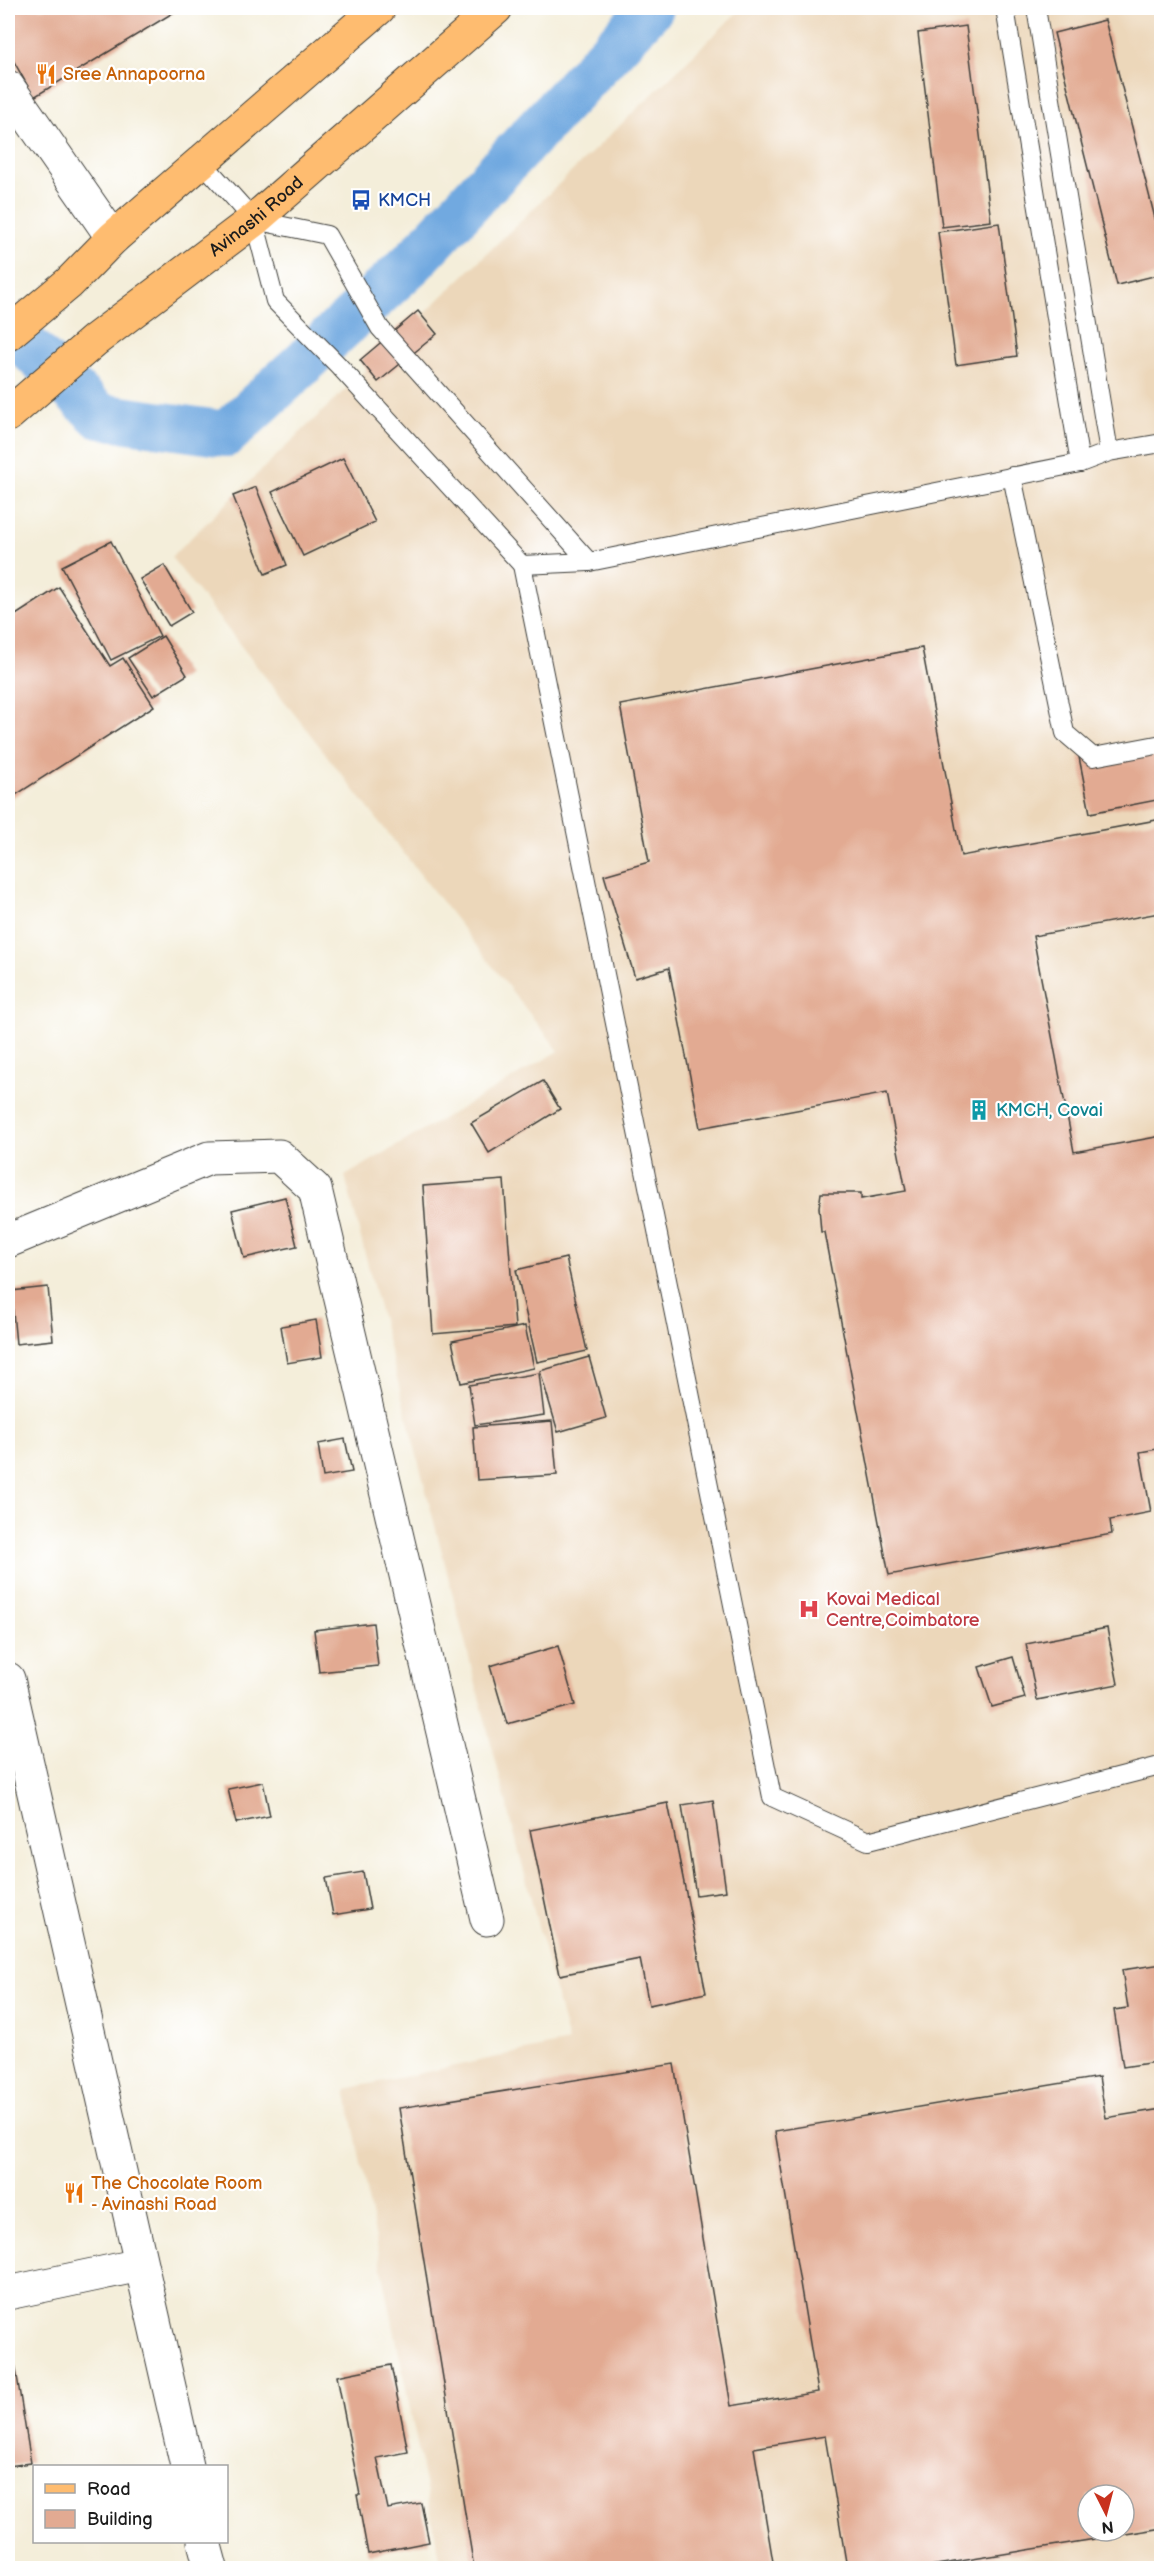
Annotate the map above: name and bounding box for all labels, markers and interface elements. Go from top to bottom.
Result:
restaurant icon: Sree Annapoorna [34,62,58,86]
place label: Sree Annapoorna [63,64,205,85]
street label: Avinashi Road [205,172,307,261]
bus stop icon: KMCH [349,188,373,212]
place label: KMCH [378,190,431,211]
building icon: KMCH, Covai [967,1098,991,1122]
place label: KMCH, Covai [996,1100,1103,1121]
place label: Kovai Medical Centre,Coimbatore [826,1589,980,1631]
hospital icon: Kovai Medical Centre,Coimbatore [797,1597,821,1621]
place label: The Chocolate Room - Avinashi Road [91,2173,262,2215]
restaurant icon: The Chocolate Room - Avinashi Road [62,2181,86,2205]
legend [33,2465,228,2543]
text: Road [87,2479,131,2500]
north arrow [1076,2483,1136,2543]
text: Building [87,2509,153,2530]
text: N [1100,2516,1114,2537]

